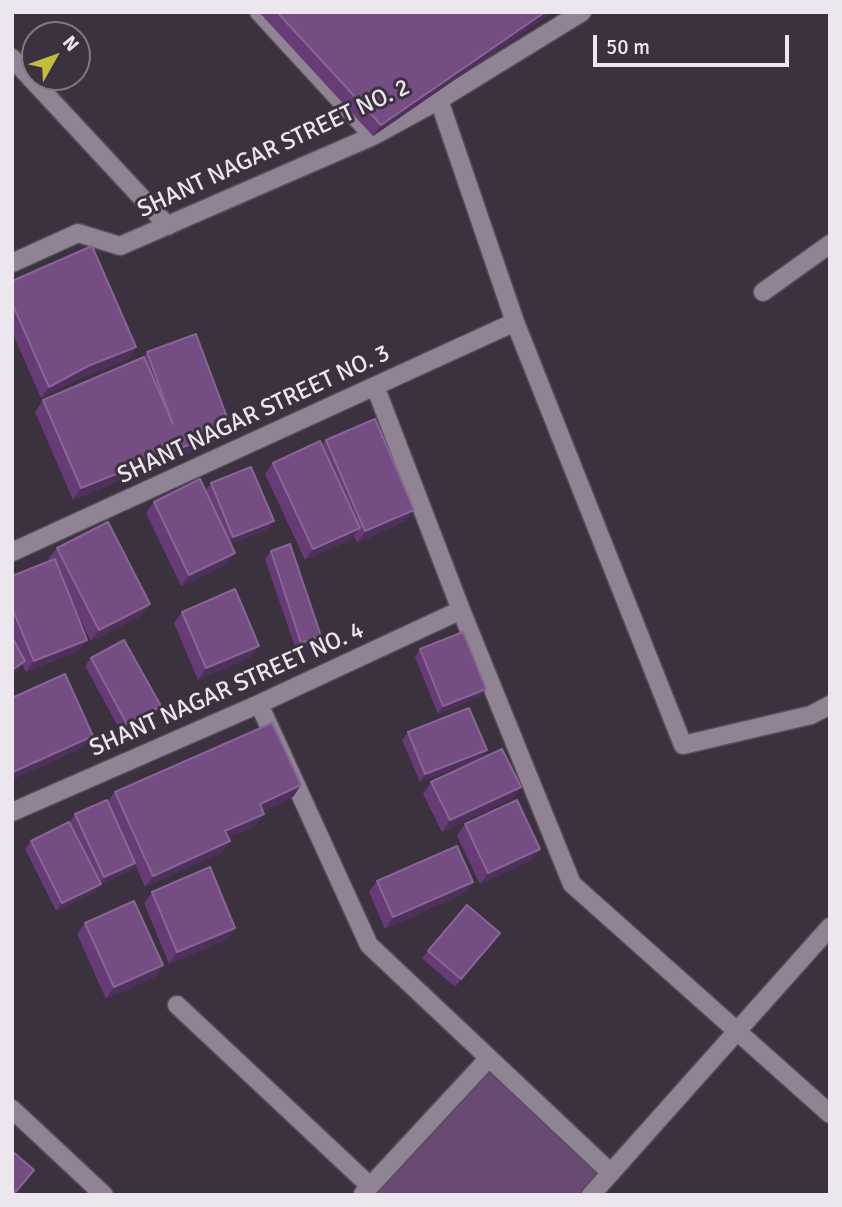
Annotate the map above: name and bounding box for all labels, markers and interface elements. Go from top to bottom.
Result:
north arrow [21,21,91,91]
scale bar [597,21,793,65]
text: N [57,31,84,57]
text: 50 m [606,34,650,60]
street label: SHANT NAGAR STREET NO. 2 [133,73,415,225]
street label: SHANT NAGAR STREET NO. 3 [113,339,395,491]
street label: SHANT NAGAR STREET NO. 4 [85,616,369,764]

